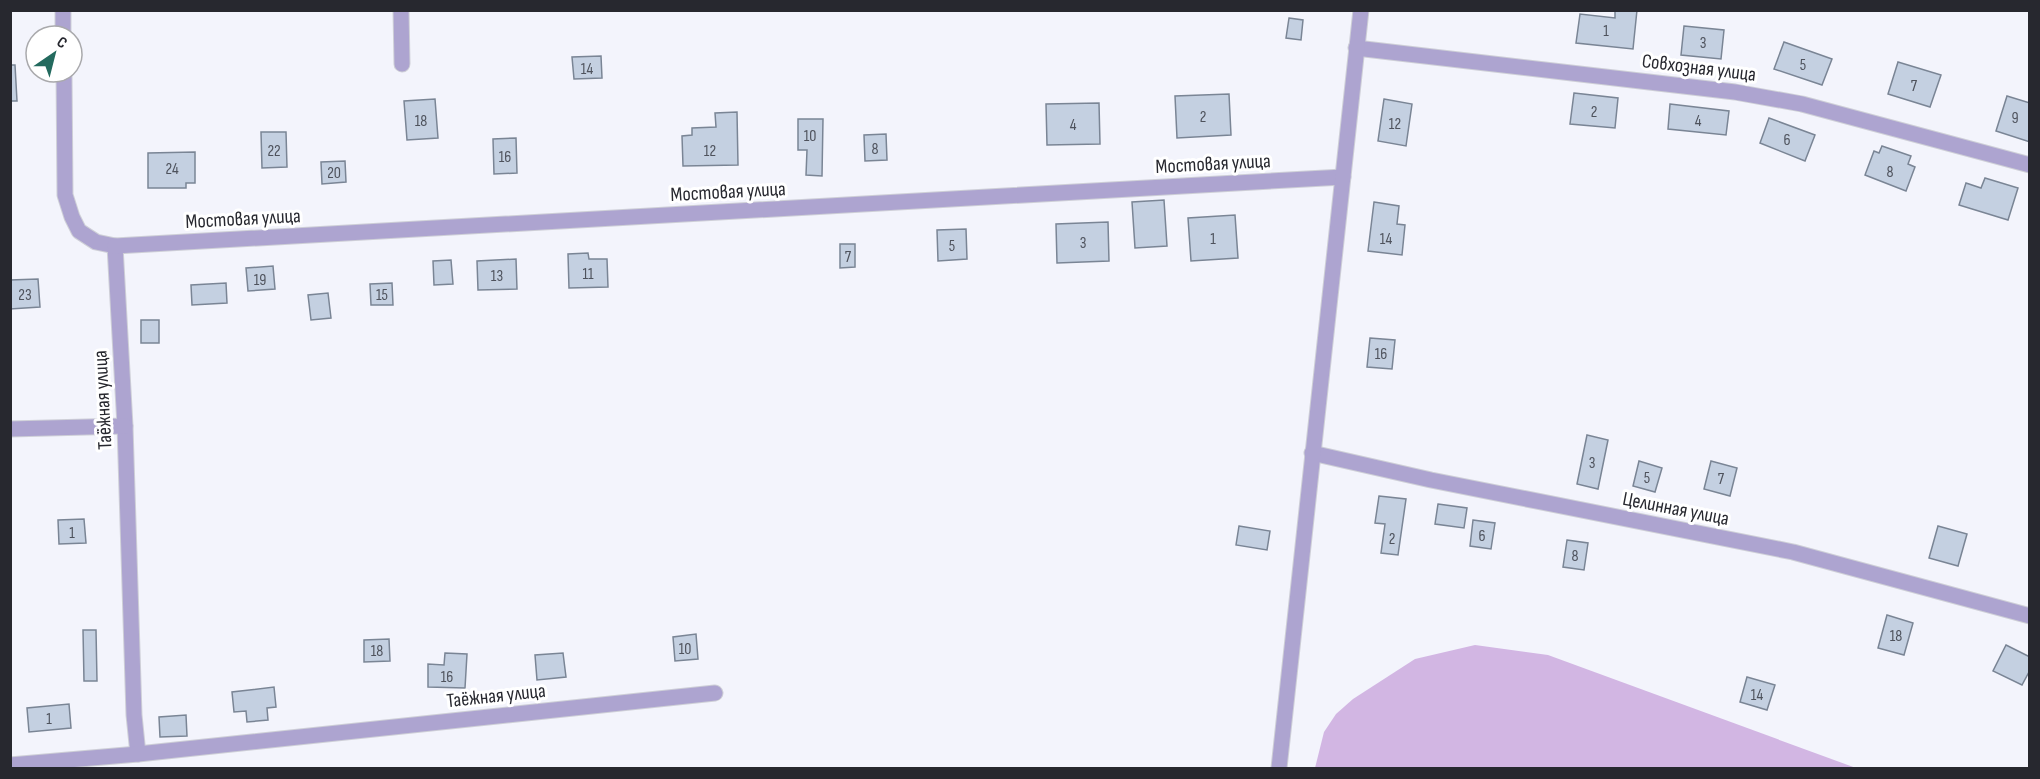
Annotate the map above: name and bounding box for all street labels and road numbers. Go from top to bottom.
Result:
street label: Совхозная улица [1640,49,1757,87]
street label: Мостовая улица [1155,149,1271,179]
street label: Мостовая улица [670,177,786,207]
street label: Мостовая улица [185,204,301,234]
street label: Таёжная улица [88,350,118,450]
street label: Целинная улица [1621,487,1731,531]
street label: Таёжная улица [445,679,547,713]

